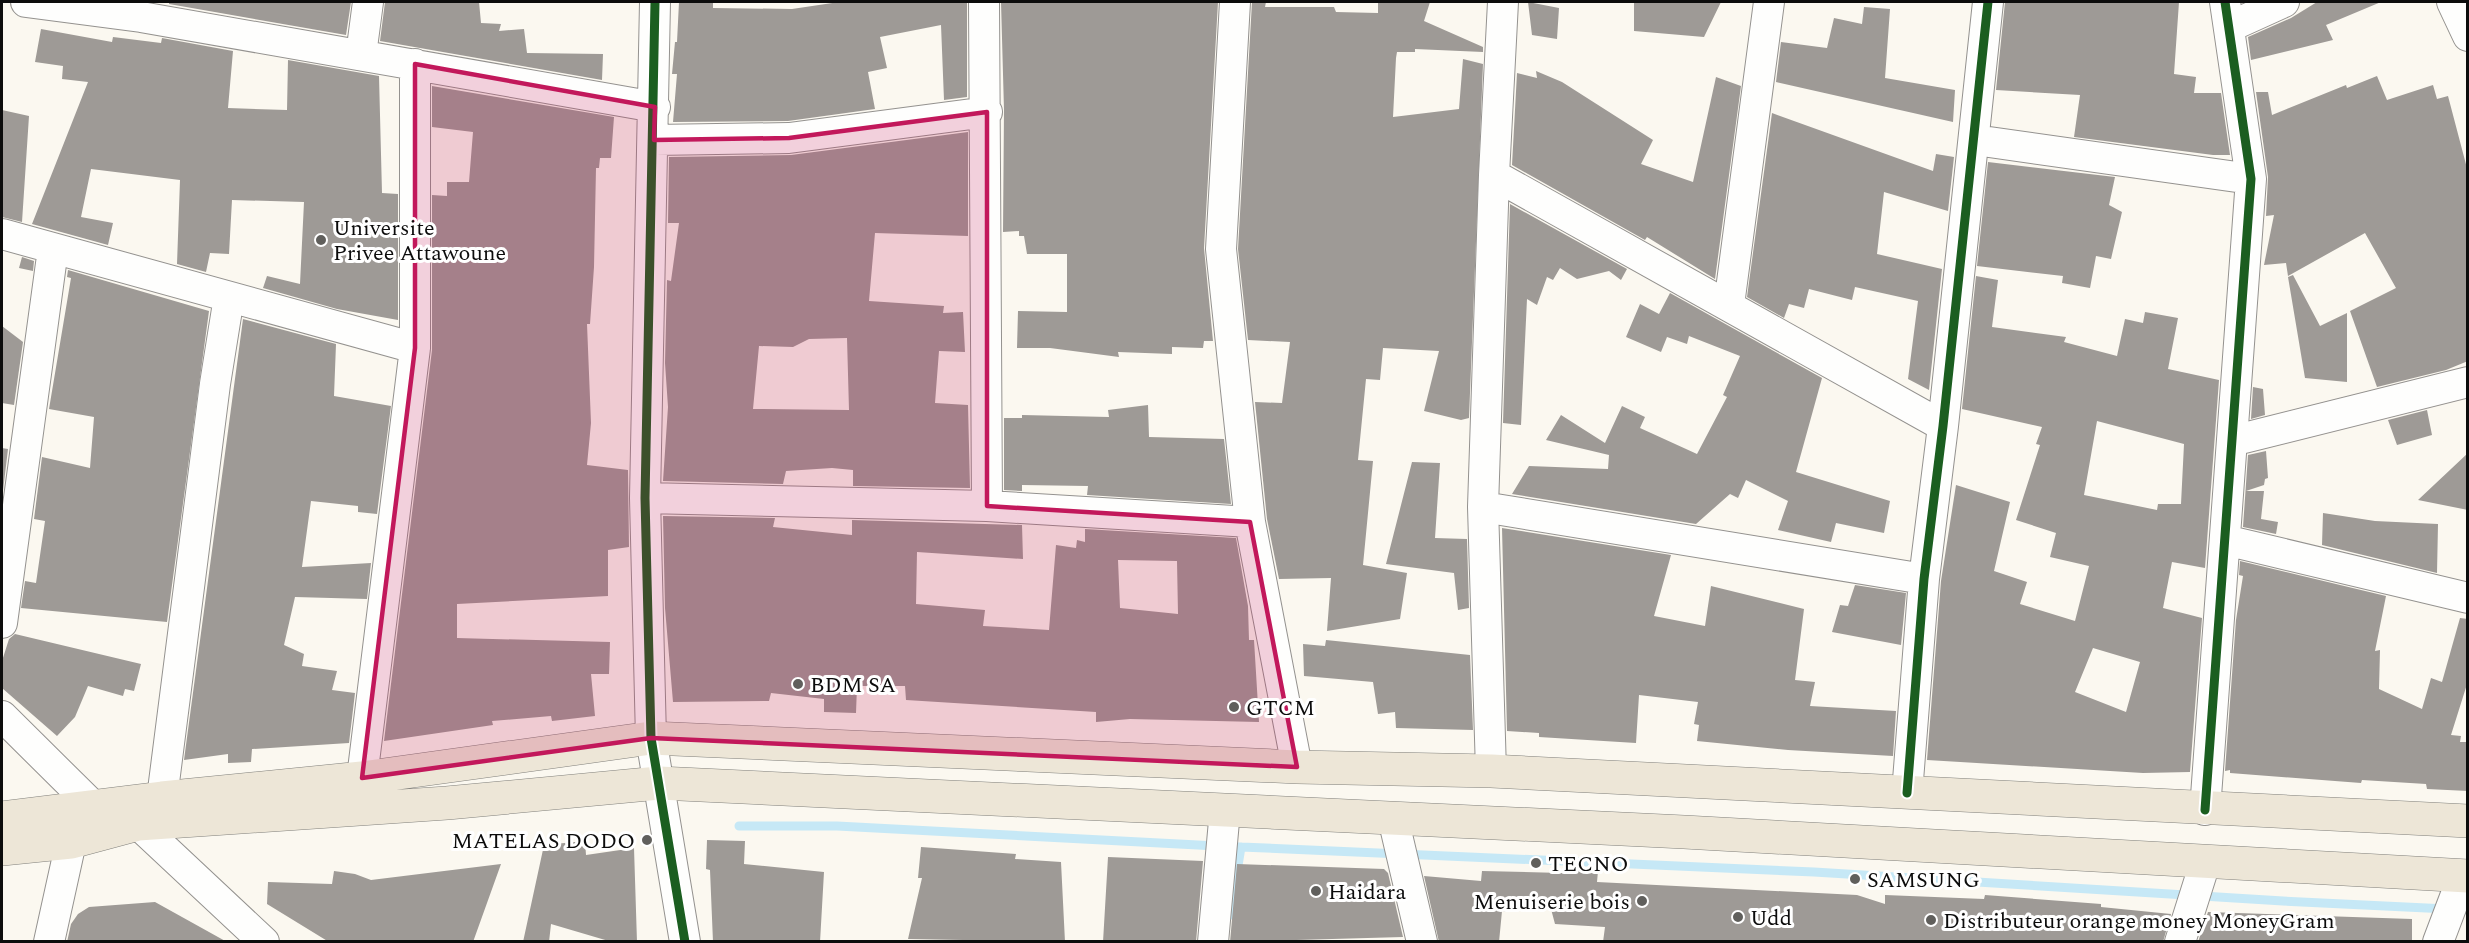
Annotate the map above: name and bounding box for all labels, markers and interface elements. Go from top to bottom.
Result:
place label: Universite Privee Attawoune [333,212,506,270]
marker: Universite Privee Attawoune [314,233,328,247]
place label: BDM SA [810,669,896,702]
marker: BDM SA [791,677,805,691]
place label: GTCM [1246,692,1315,725]
marker: GTCM [1227,700,1241,714]
place label: MATELAS DODO [452,825,635,858]
marker: MATELAS DODO [640,833,654,847]
place label: TECNO [1548,848,1628,881]
marker: TECNO [1529,856,1543,870]
place label: SAMSUNG [1867,864,1980,897]
marker: SAMSUNG [1848,872,1862,886]
place label: Haidara [1328,876,1406,909]
marker: Haidara [1309,884,1323,898]
place label: Menuiserie bois [1474,886,1630,919]
marker: Menuiserie bois [1635,894,1649,908]
place label: Udd [1750,902,1792,935]
place label: Distributeur orange money MoneyGram [1943,905,2335,938]
marker: Udd [1731,910,1745,924]
marker: Distributeur orange money MoneyGram [1924,913,1938,927]

